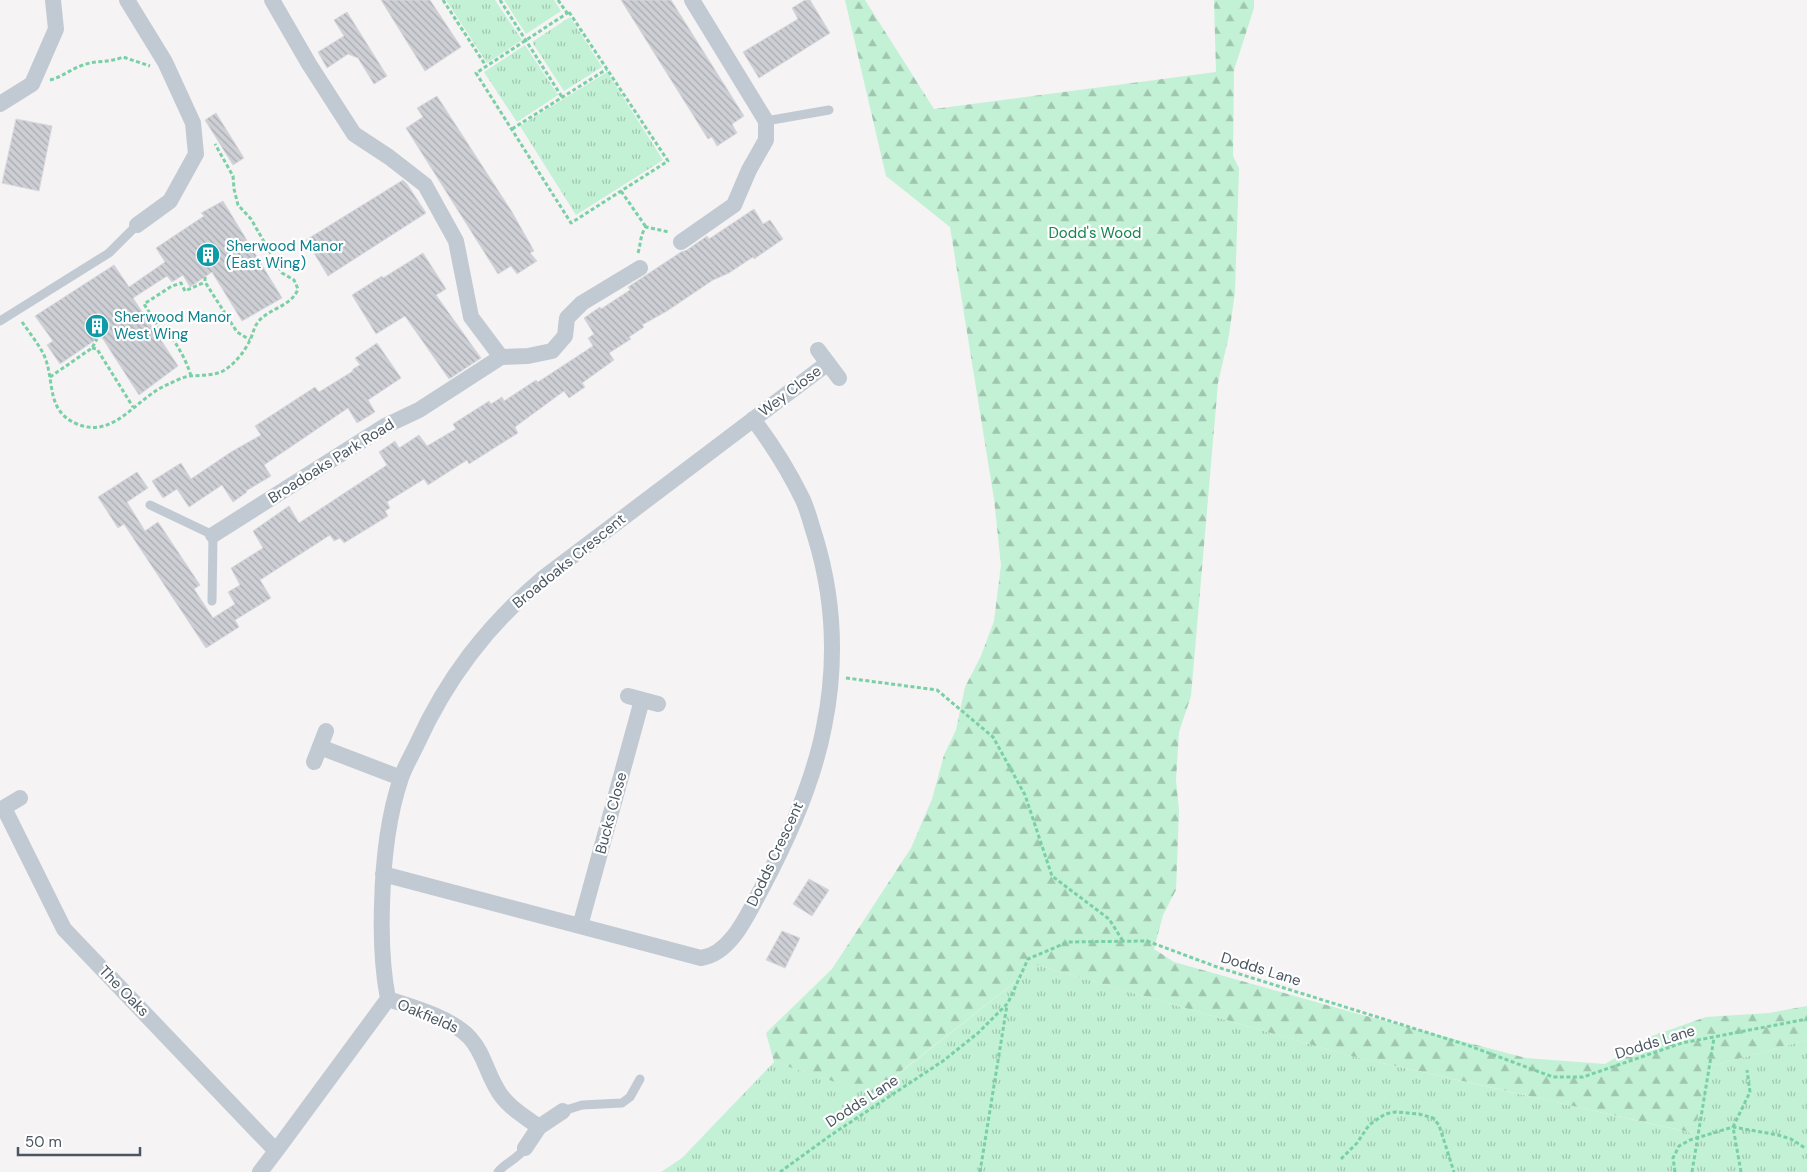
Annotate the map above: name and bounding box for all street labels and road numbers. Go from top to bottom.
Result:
street label: Wey Close [755,361,825,421]
street label: Broadoaks Park Road [264,414,398,508]
street label: Broadoaks Crescent [508,509,630,613]
street label: Bucks Close [590,770,632,856]
street label: Dodds Crescent [742,798,808,910]
street label: Dodds Lane [1219,947,1303,991]
street label: The Oaks [95,961,153,1021]
street label: Oakfields [394,994,462,1038]
street label: Dodds Lane [1613,1020,1697,1064]
street label: Dodds Lane [822,1070,902,1132]

